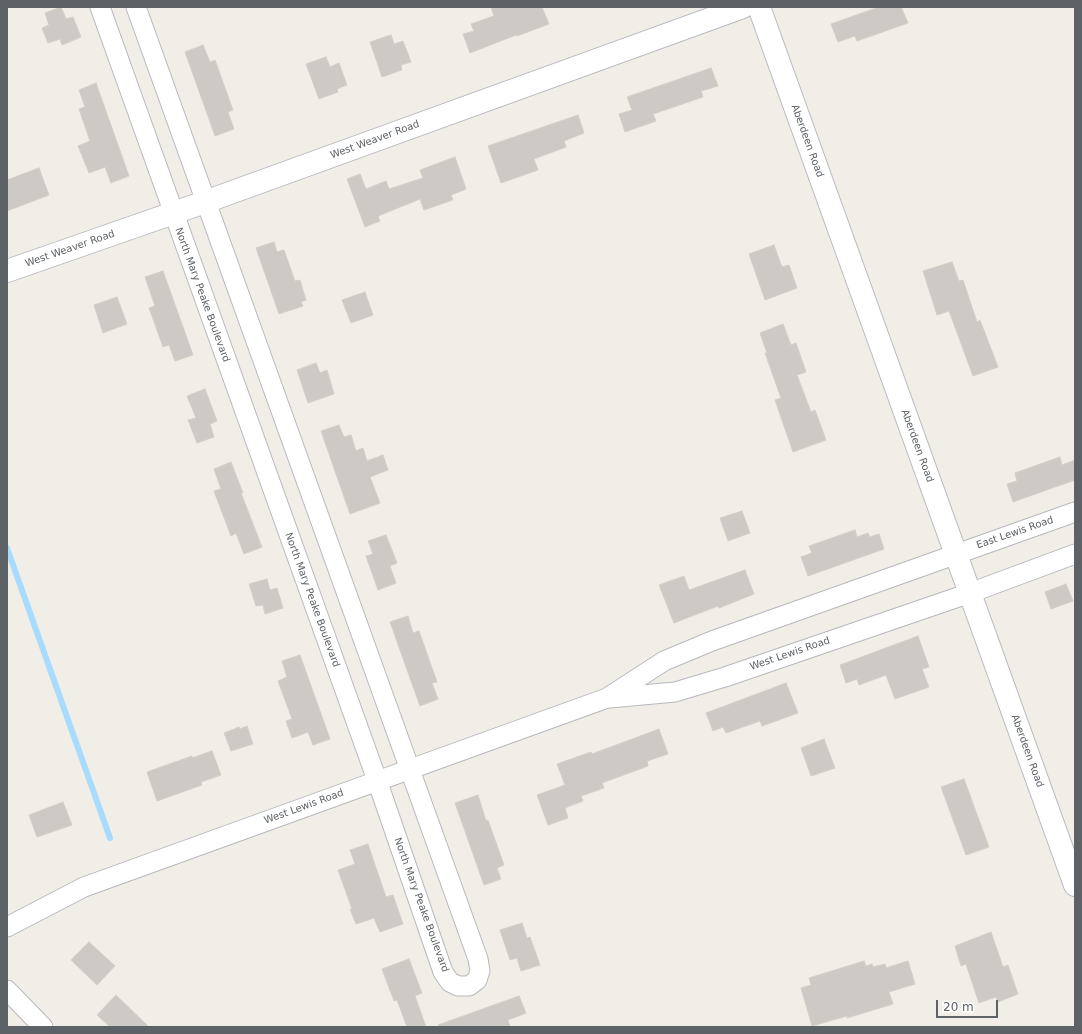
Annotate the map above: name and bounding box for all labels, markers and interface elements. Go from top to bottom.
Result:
street label: Aberdeen Road [788,103,826,179]
street label: West Weaver Road [329,118,421,162]
street label: North Mary Peake Boulevard [172,226,232,364]
street label: West Weaver Road [24,228,116,270]
street label: Aberdeen Road [898,408,936,484]
street label: East Lewis Road [975,514,1055,552]
street label: North Mary Peake Boulevard [282,531,342,669]
street label: West Lewis Road [748,635,832,673]
street label: Aberdeen Road [1008,713,1046,789]
street label: West Lewis Road [263,787,345,827]
street label: North Mary Peake Boulevard [391,836,451,974]
scale bar [938,992,1000,1018]
text: 20 m [943,1000,974,1014]

